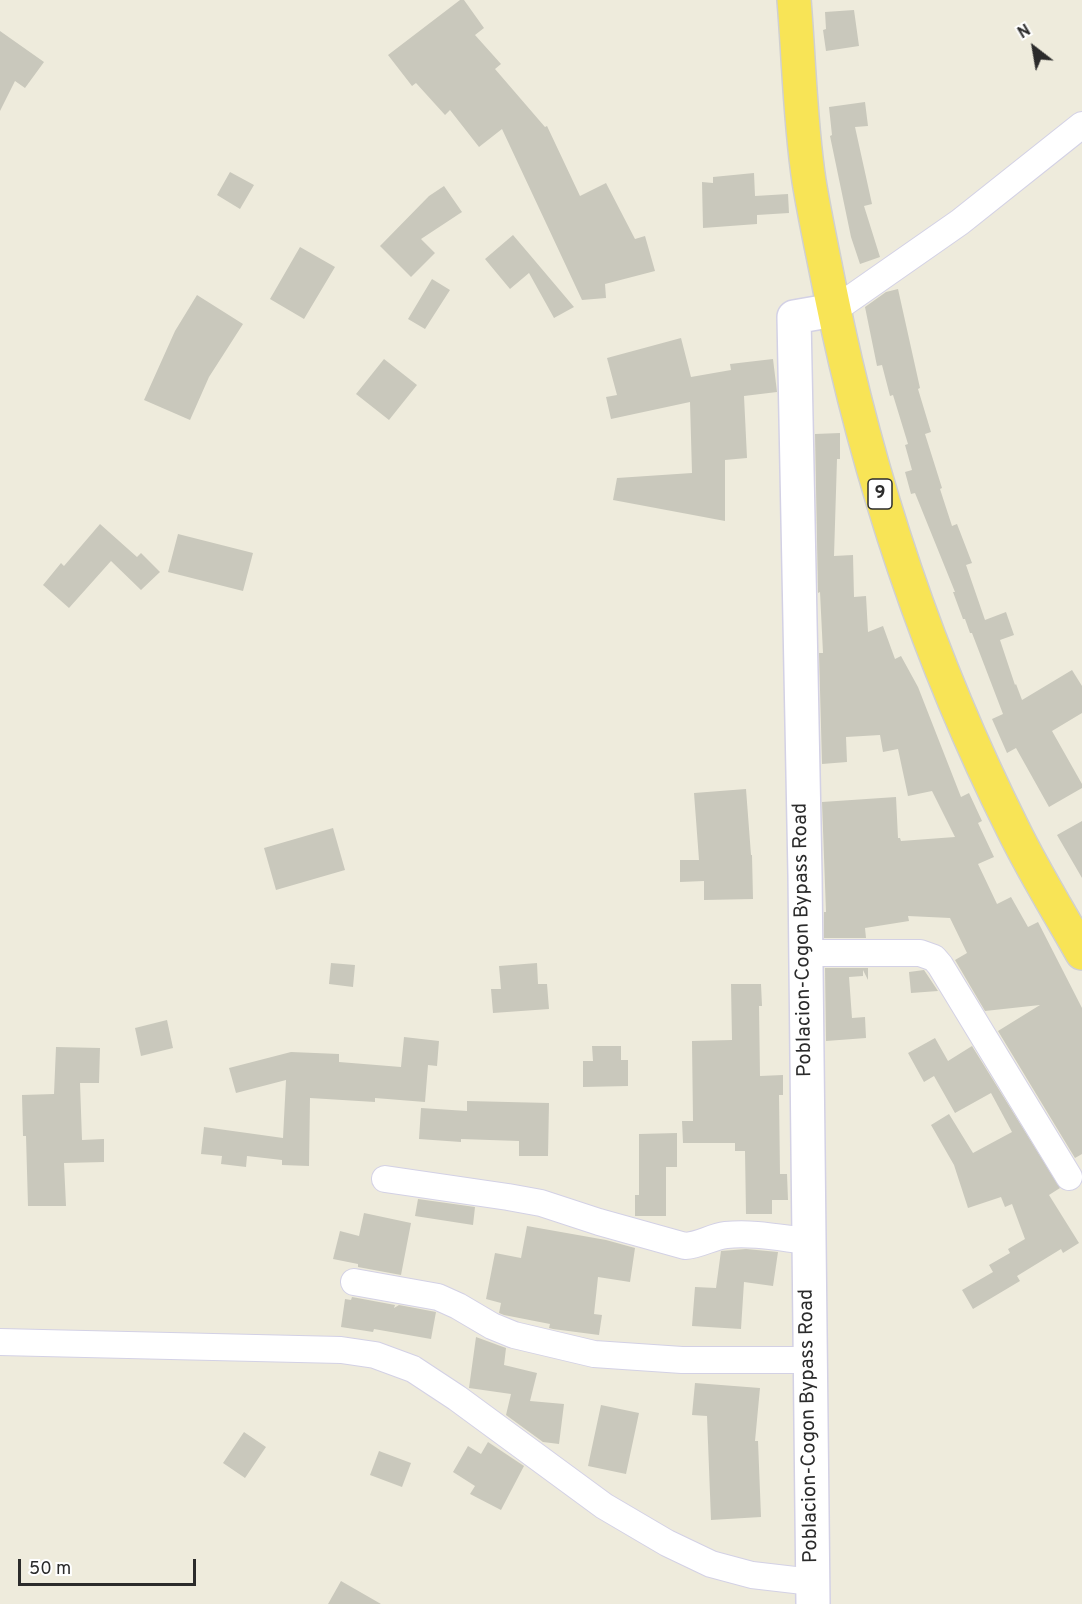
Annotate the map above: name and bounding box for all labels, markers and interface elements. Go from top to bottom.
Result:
north arrow [1004,18,1064,78]
text: N [1015,21,1035,44]
road number: 9 [868,479,892,509]
street label: Poblacion-Cogon Bypass Road [790,803,818,1077]
street label: Poblacion-Cogon Bypass Road [796,1289,824,1563]
scale bar [21,1547,200,1585]
text: 50 m [29,1558,71,1581]

